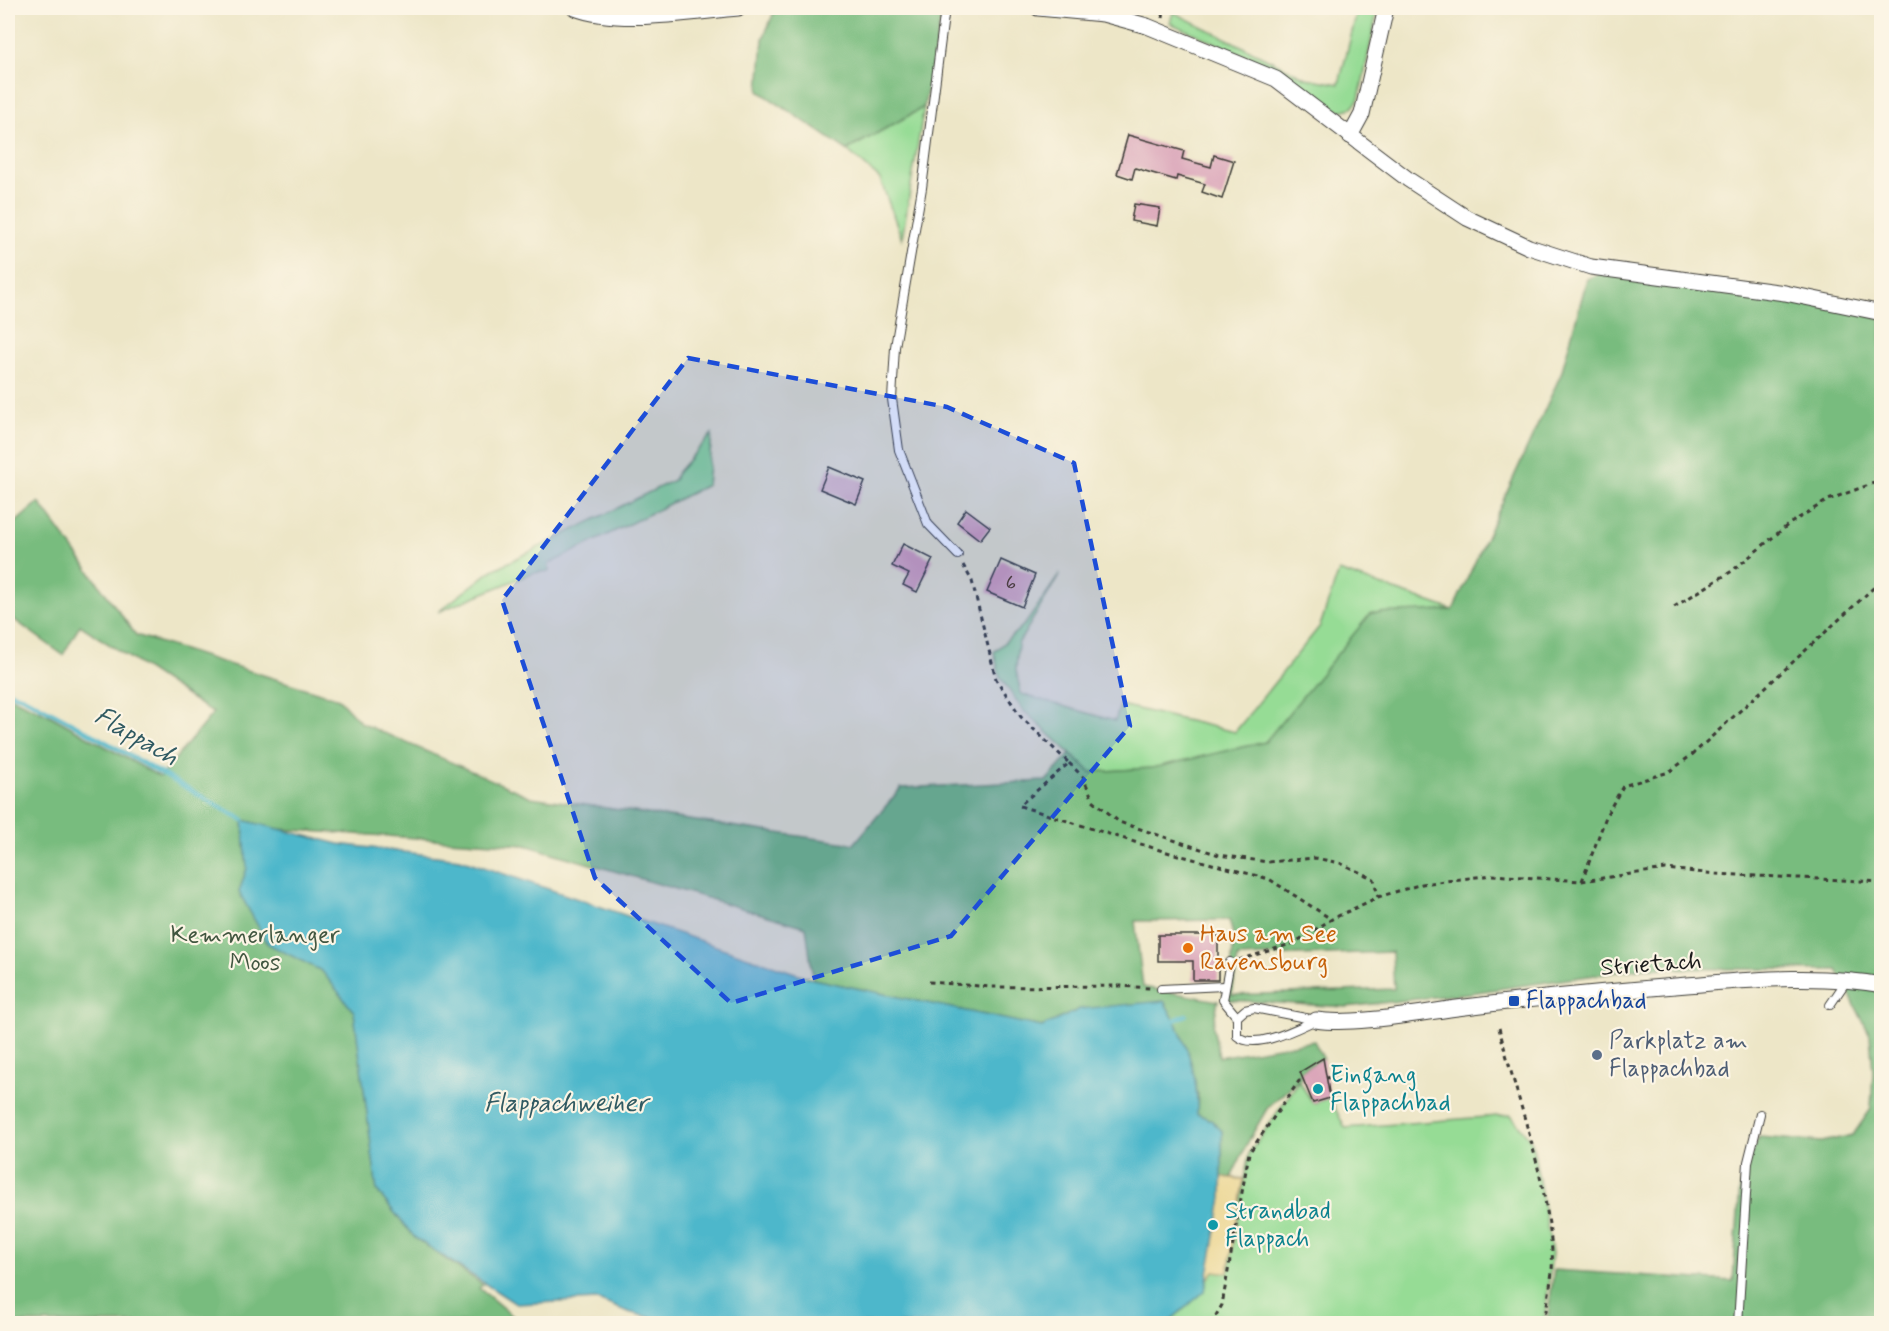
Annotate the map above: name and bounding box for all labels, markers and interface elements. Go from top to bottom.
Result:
house number: 6 [1006,569,1016,597]
water label: Flappach [88,699,184,775]
place label: Haus am See Ravensburg [1200,919,1337,978]
park label: Kemmerlanger Moos [170,920,340,979]
marker: Haus am See Ravensburg [1181,941,1195,955]
street label: Strietach [1599,946,1703,984]
place label: Flappachbad [1526,986,1647,1017]
marker: Flappachbad [1507,994,1521,1008]
place label: Parkplatz am Flappachbad [1609,1026,1748,1085]
marker: Parkplatz am Flappachbad [1590,1048,1604,1062]
place label: Eingang Flappachbad [1330,1060,1451,1119]
marker: Eingang Flappachbad [1311,1082,1325,1096]
water label: Flappachweiher [484,1087,651,1121]
place label: Strandbad Flappach [1225,1196,1331,1255]
marker: Strandbad Flappach [1206,1218,1220,1232]

